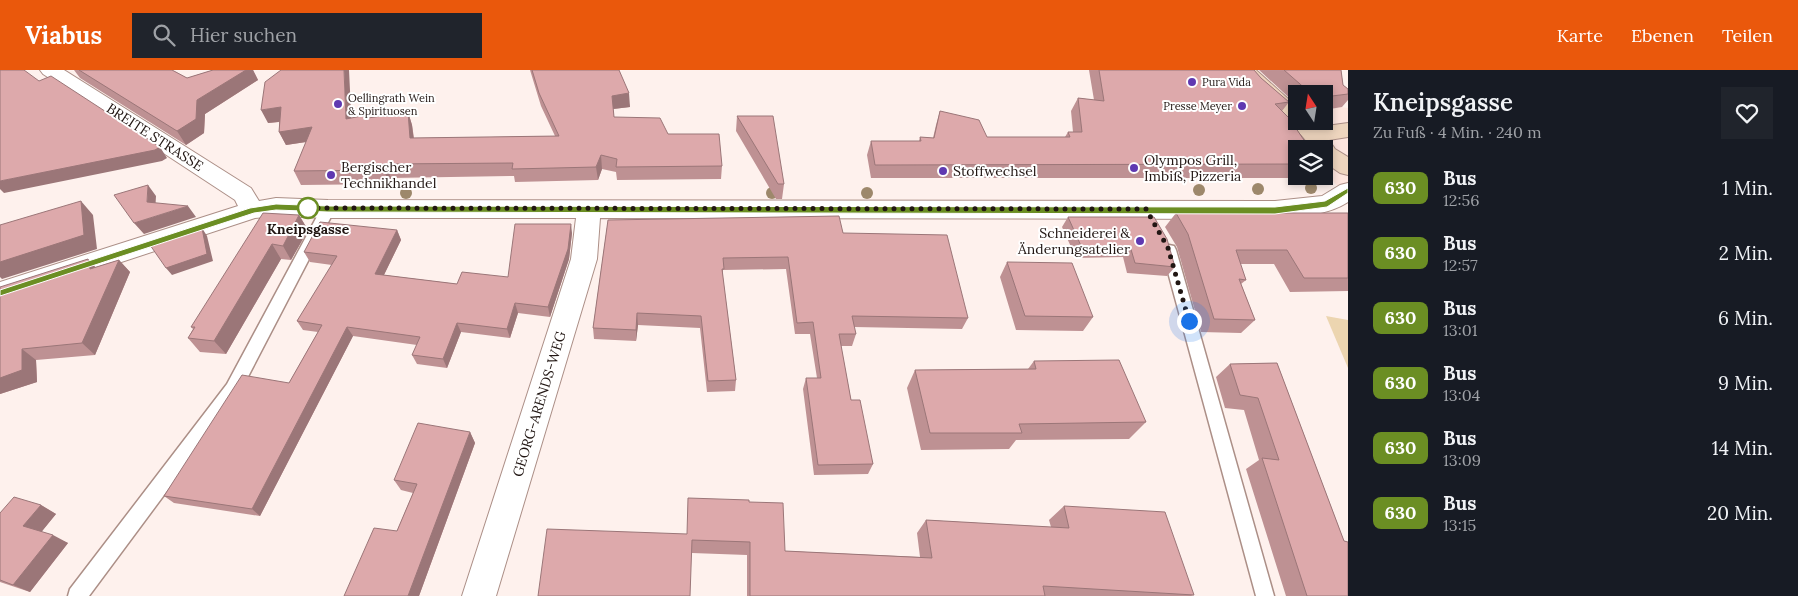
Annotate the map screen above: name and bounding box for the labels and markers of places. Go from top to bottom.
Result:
place label: Pura Vida [1202,75,1251,89]
marker: Pura Vida [1186,76,1198,88]
place label: Oellingrath Wein & Spirituosen [348,91,435,118]
marker: Oellingrath Wein & Spirituosen [332,98,344,110]
place label: Presse Meyer [1163,99,1232,113]
marker: Presse Meyer [1236,100,1248,112]
place label: Olympos Grill, Imbiß, Pizzeria [1144,151,1241,185]
place label: Bergischer Technikhandel [341,158,437,192]
place label: Stoffwechsel [953,162,1037,180]
marker: Olympos Grill, Imbiß, Pizzeria [1128,162,1140,174]
marker: Stoffwechsel [937,165,949,177]
marker: Bergischer Technikhandel [325,169,337,181]
marker: Kneipsgasse [297,197,319,219]
place label: Kneipsgasse [267,220,350,238]
place label: Schneiderei & Änderungsatelier [1017,224,1130,258]
marker: Schneiderei & Änderungsatelier [1134,235,1146,247]

